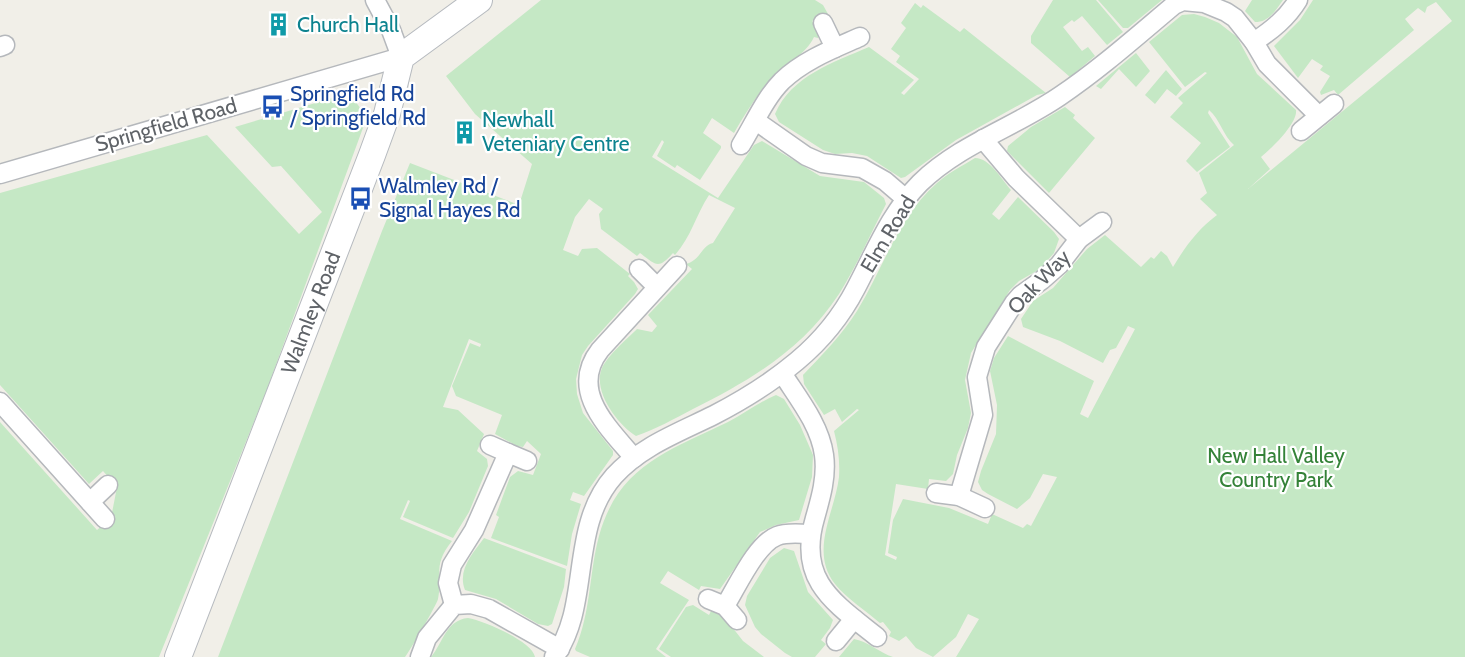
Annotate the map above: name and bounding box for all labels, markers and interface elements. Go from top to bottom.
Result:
building icon: Church Hall [266,12,292,38]
place label: Church Hall [297,12,399,37]
place label: Springfield Rd / Springfield Rd [289,81,426,130]
street label: Springfield Road [92,92,240,157]
bus stop icon: Springfield Rd / Springfield Rd [259,93,285,119]
place label: Newhall Veteniary Centre [482,107,630,156]
building icon: Newhall Veteniary Centre [451,119,477,145]
place label: Walmley Rd / Signal Hayes Rd [379,173,520,222]
bus stop icon: Walmley Rd / Signal Hayes Rd [348,185,374,211]
street label: Elm Road [855,191,920,277]
street label: Oak Way [1002,244,1076,319]
street label: Walmley Road [276,248,345,377]
park label: New Hall Valley Country Park [1207,443,1345,492]

